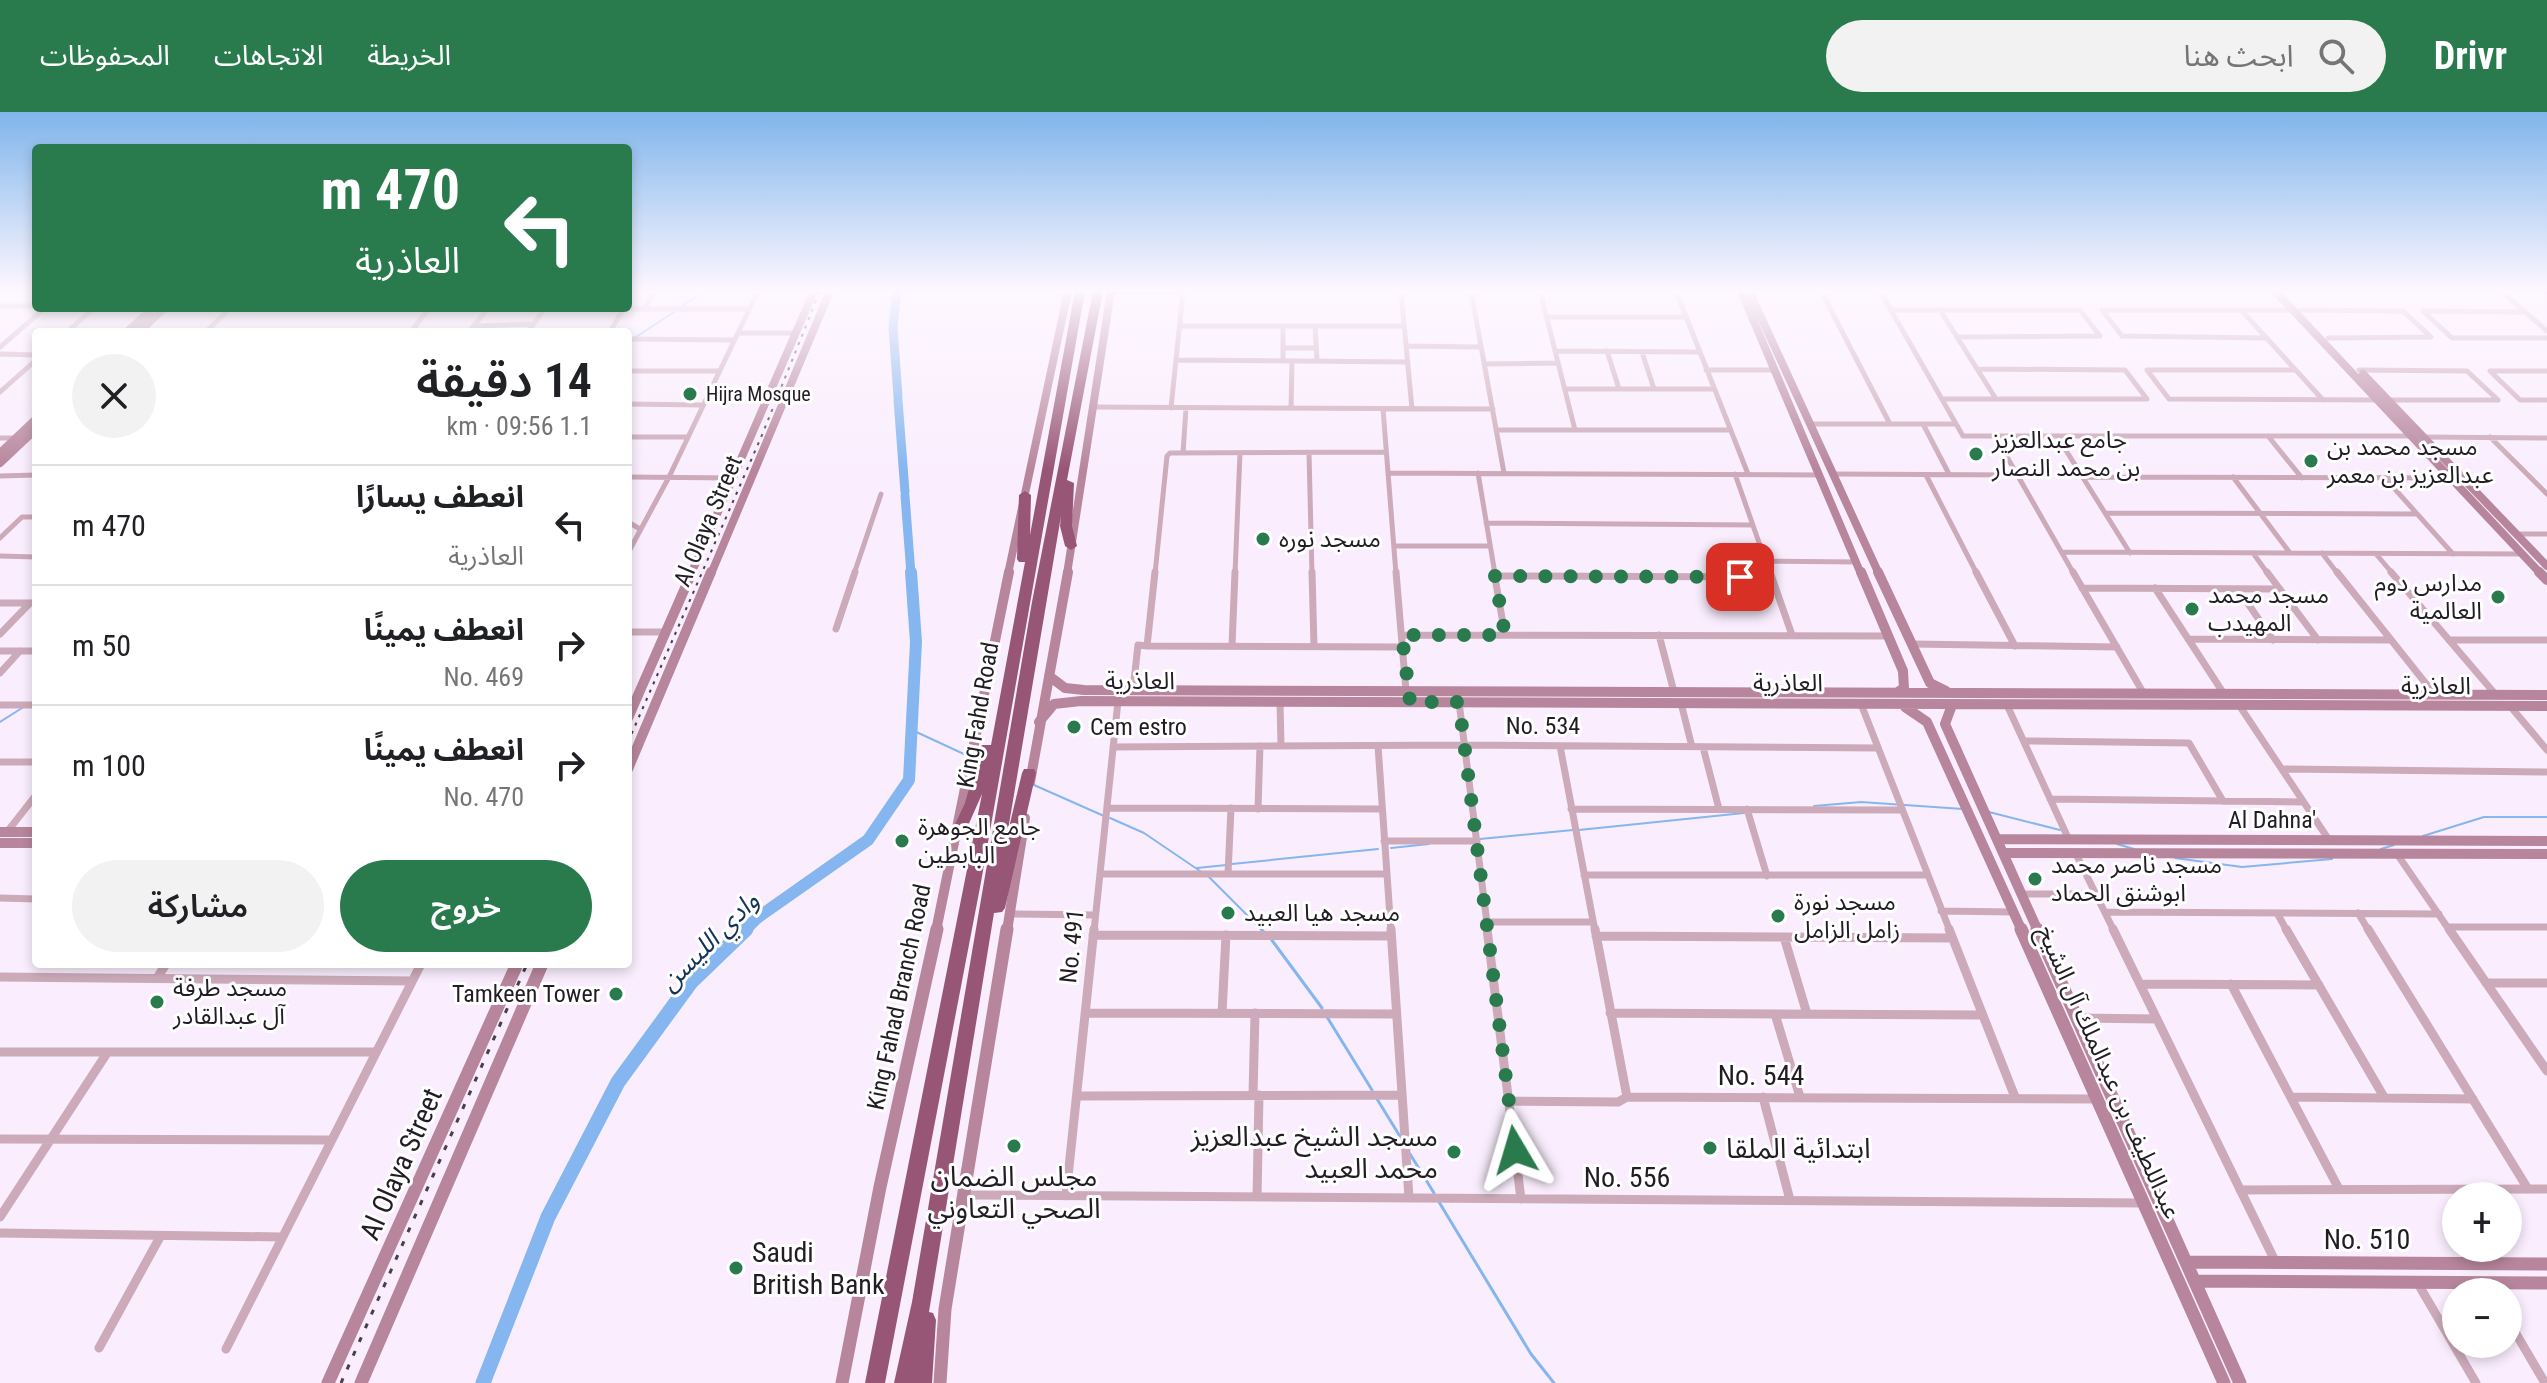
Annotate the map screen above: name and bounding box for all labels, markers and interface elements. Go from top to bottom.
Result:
search box [1826,20,2386,92]
icon: search [2314,34,2358,78]
text: Drivr [2434,34,2507,78]
text: ابحث هنا [2183,38,2294,73]
text: المحفوظات [40,39,170,72]
text: الاتجاهات [214,39,323,72]
text: الخريطة [367,39,451,72]
text: 470 m [321,157,460,223]
icon: left [488,176,592,280]
text: العاذرية [355,240,460,282]
text: 14 دقيقة [416,352,592,409]
button: close [72,354,156,438]
place label: Hijra Mosque [706,382,811,406]
marker: Hijra Mosque [681,385,699,403]
text: 1.1 km · 09:56 [447,411,592,441]
place label: جامع عبدالعزيز بن محمد النصار [1991,426,2140,482]
place label: مسجد محمد بن عبدالعزيز بن معمر [2326,433,2493,489]
marker: جامع عبدالعزيز بن محمد النصار [1967,445,1985,463]
street label: Al Olaya Street [668,451,748,591]
marker: مسجد محمد بن عبدالعزيز بن معمر [2302,452,2320,470]
text: انعطف يسارًا [356,479,524,514]
icon: left [548,503,592,547]
text: 470 m [72,508,146,543]
place label: مسجد نوره [1279,525,1381,553]
marker: مسجد نوره [1254,530,1272,548]
text: العاذرية [448,541,524,571]
pin [1706,543,1774,611]
icon: arrive [1718,555,1762,599]
place label: مدارس دوم العالمية [2375,569,2482,625]
place label: مسجد محمد المهيدب [2208,581,2329,637]
marker: مدارس دوم العالمية [2489,588,2507,606]
marker: مسجد محمد المهيدب [2183,600,2201,618]
text: انعطف يمينًا [364,612,524,647]
icon: right [548,623,592,667]
text: 50 m [72,628,131,663]
street label: King Fahd Road [951,640,1005,790]
text: No. 469 [444,662,524,692]
street label: العاذرية [1105,667,1175,695]
street label: العاذرية [1753,669,1823,697]
street label: العاذرية [2401,672,2471,700]
street label: No. 534 [1506,712,1580,740]
place label: Cem estro [1090,713,1187,741]
marker: Cem estro [1065,718,1083,736]
text: انعطف يمينًا [364,732,524,767]
icon: right [548,743,592,787]
text: 100 m [72,748,146,783]
text: No. 470 [444,782,524,812]
street label: Al Dahna' [2228,806,2316,834]
place label: جامع الجوهرة البابطين [918,813,1041,869]
marker: جامع الجوهرة البابطين [893,832,911,850]
place label: مسجد ناصر محمد ابوشنق الحماد [2051,851,2222,908]
button: مشاركة [72,860,324,952]
button: خروج [340,860,592,952]
marker: مسجد ناصر محمد ابوشنق الحماد [2026,870,2044,888]
street label: King Fahad Branch Road [861,882,937,1112]
water label: وادي الليسن [653,885,768,1000]
place label: مسجد نورة زامل الزامل [1794,888,1900,944]
place label: مسجد هيا العبيد [1244,899,1400,927]
marker: مسجد هيا العبيد [1219,904,1237,922]
marker: مسجد نورة زامل الزامل [1769,907,1787,925]
street label: No. 491 [1054,908,1090,984]
street label: عبداللطيف بن عبدالملك آل الشيخ [2029,921,2186,1224]
place label: مسجد طرفة آل عبدالقادر [172,974,287,1030]
place label: Tamkeen Tower [452,980,600,1008]
marker: Tamkeen Tower [607,985,625,1003]
marker: مسجد طرفة آل عبدالقادر [148,993,166,1011]
street label: No. 544 [1718,1059,1804,1092]
street label: Al Olaya Street [353,1083,449,1245]
position arrow [1473,1108,1557,1192]
place label: مسجد الشيخ عبدالعزيز محمد العبيد [1190,1120,1438,1185]
place label: ابتدائية الملقا [1726,1132,1871,1165]
marker: مجلس الضمان الصحي التعاوني [1005,1137,1023,1155]
marker: ابتدائية الملقا [1701,1139,1719,1157]
marker: مسجد الشيخ عبدالعزيز محمد العبيد [1445,1143,1463,1161]
place label: مجلس الضمان الصحي التعاوني [927,1160,1101,1229]
street label: No. 556 [1584,1161,1670,1194]
map controls [2442,1182,2522,1358]
button: + [2442,1182,2522,1262]
street label: No. 510 [2324,1223,2410,1256]
place label: Saudi British Bank [752,1236,885,1301]
marker: Saudi British Bank [727,1259,745,1277]
button: − [2442,1278,2522,1358]

